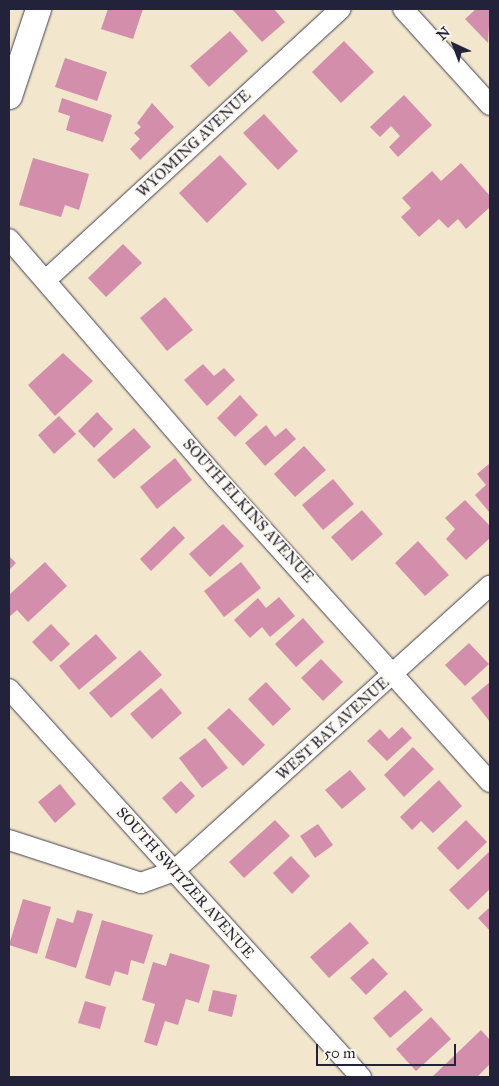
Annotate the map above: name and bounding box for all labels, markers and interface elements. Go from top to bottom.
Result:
north arrow [429,20,479,70]
text: N [433,23,454,44]
street label: WYOMING AVENUE [133,87,255,201]
street label: SOUTH ELKINS AVENUE [179,435,317,587]
street label: WEST BAY AVENUE [273,674,393,784]
street label: SOUTH SWITZER AVENUE [112,804,258,962]
scale bar [319,1034,459,1066]
text: 50 m [324,1044,356,1062]

